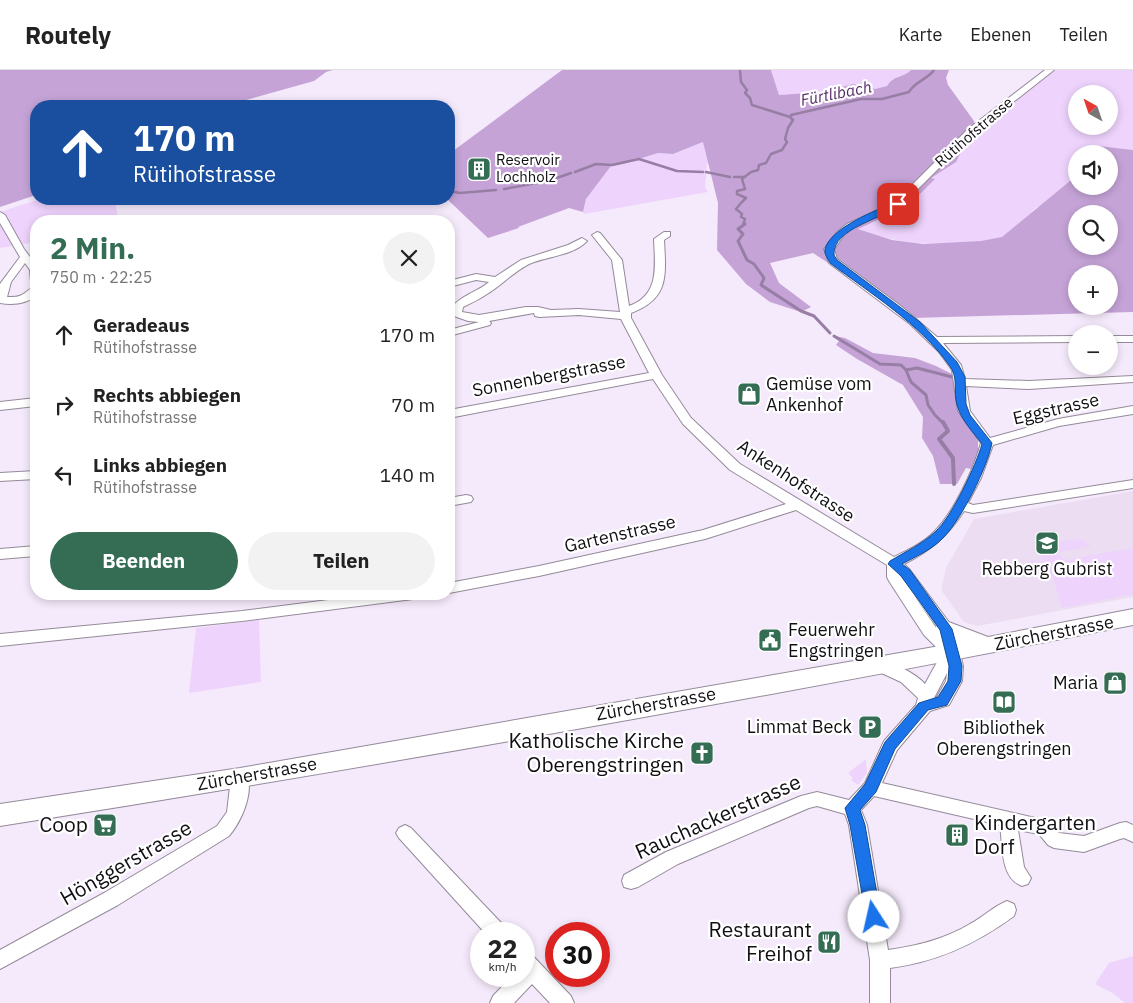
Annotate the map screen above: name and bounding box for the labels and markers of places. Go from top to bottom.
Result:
place label: Reservoir Lochholz [496,150,560,186]
building icon: Reservoir Lochholz [466,156,492,182]
pin [877,183,919,225]
place label: Gemüse vom Ankenhof [766,372,872,416]
shop icon: Gemüse vom Ankenhof [736,381,762,407]
school or university icon: Rebberg Gubrist [1034,530,1060,556]
place label: Rebberg Gubrist [981,557,1113,580]
place label: Feuerwehr Engstringen [788,618,884,662]
public building icon: Feuerwehr Engstringen [757,627,783,653]
shop icon: Maria [1102,670,1128,696]
place label: Maria [1053,671,1098,694]
library icon: Bibliothek Oberengstringen [991,689,1017,715]
parking icon: Limmat Beck [857,714,883,740]
place label: Limmat Beck [747,715,853,738]
place label: Bibliothek Oberengstringen [937,716,1071,760]
place label: Katholische Kirche Oberengstringen [508,726,684,778]
church icon: Katholische Kirche Oberengstringen [689,740,715,766]
place label: Kindergarten Dorf [974,808,1096,860]
place label: Coop [39,810,88,838]
supermarket icon: Coop [92,812,118,838]
building icon: Kindergarten Dorf [944,822,970,848]
place label: Restaurant Freihof [709,915,812,967]
restaurant icon: Restaurant Freihof [816,929,842,955]

